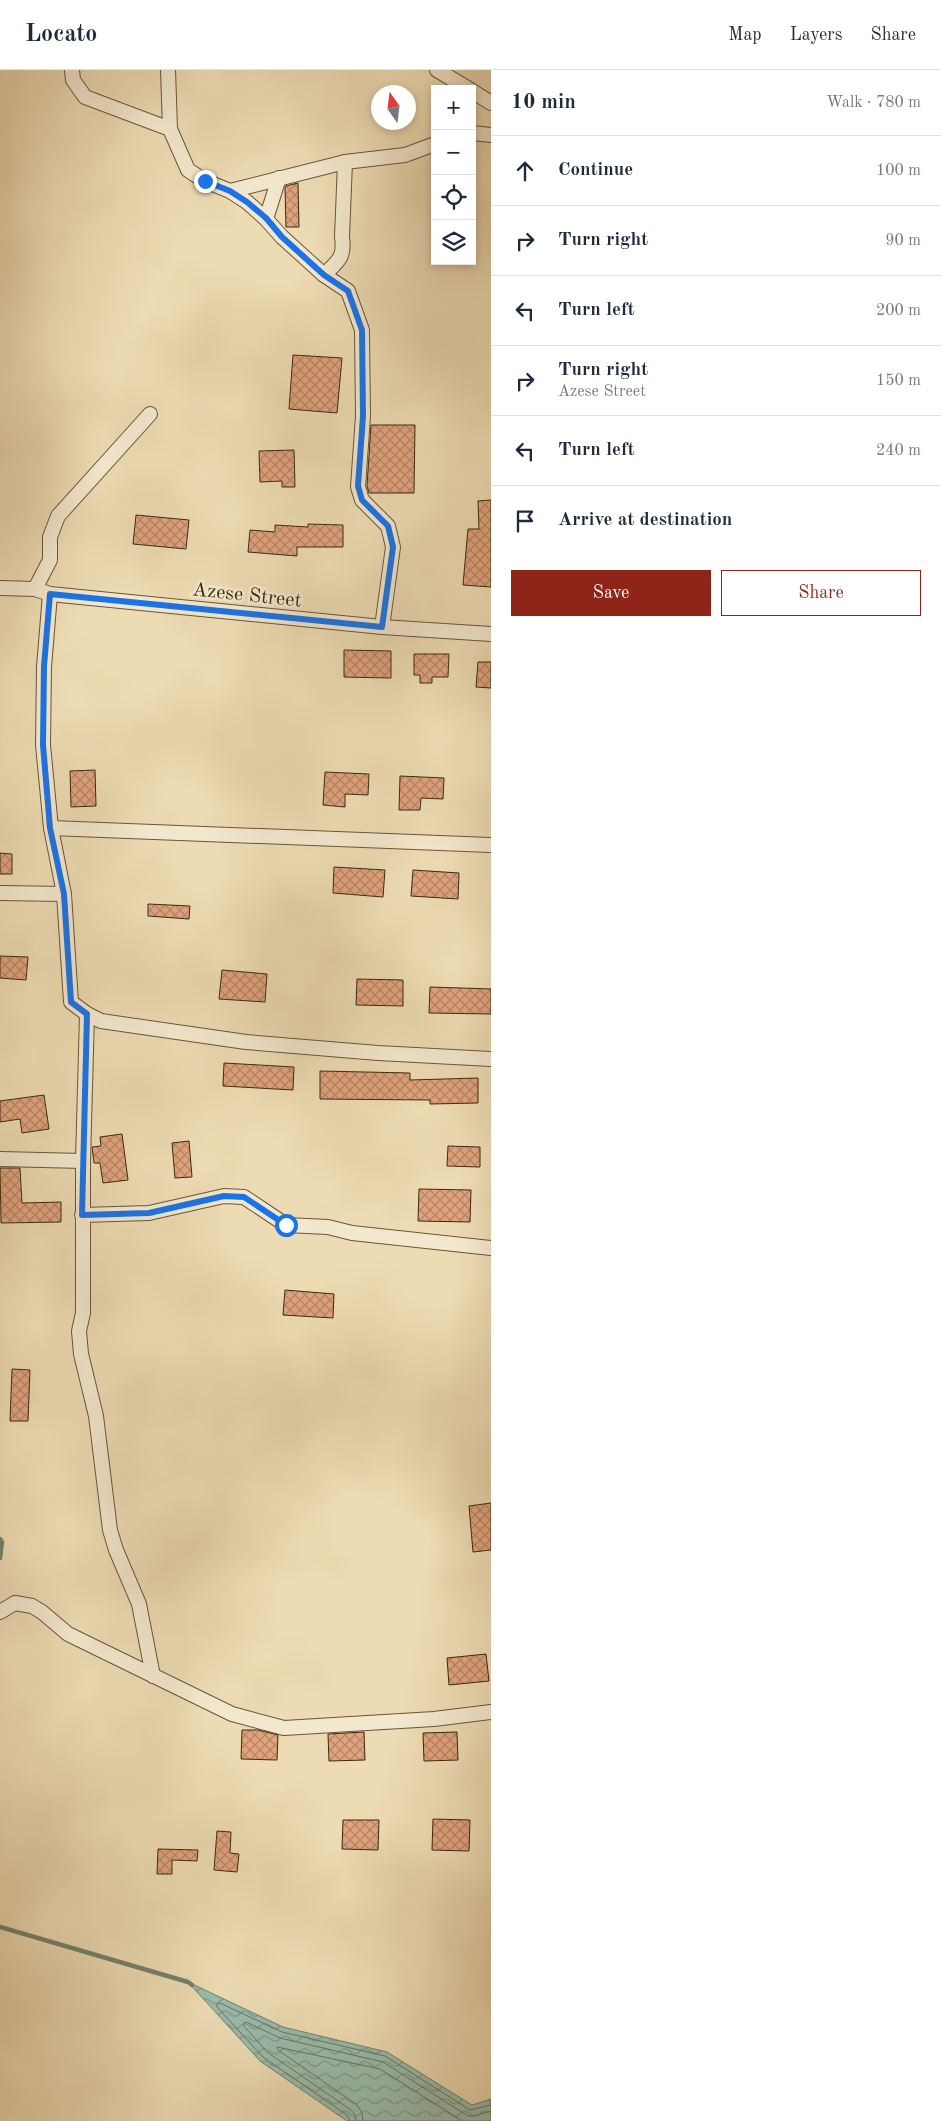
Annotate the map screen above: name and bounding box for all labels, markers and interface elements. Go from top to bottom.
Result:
text: Locato [25,23,97,47]
text: Map [728,26,762,44]
text: Layers [790,26,842,44]
text: Share [870,26,916,44]
north arrow [371,85,416,130]
map controls [431,85,476,265]
button: + [431,85,476,130]
text: 10 min [511,92,576,113]
text: Walk · 780 m [826,95,921,111]
button: − [431,130,476,175]
icon: ahead [511,157,539,185]
text: Continue [558,161,633,180]
text: 100 m [876,163,921,179]
route end [194,170,217,193]
button: locate [431,175,476,220]
button: layers [431,220,476,265]
icon: right [511,227,539,255]
text: Turn right [558,231,648,250]
text: 90 m [885,233,921,249]
icon: left [511,297,539,325]
text: Turn left [558,301,635,320]
text: 200 m [876,303,921,319]
text: Turn right [558,361,648,380]
icon: right [511,367,539,395]
text: 150 m [876,373,921,389]
text: Azese Street [558,384,646,400]
icon: left [511,437,539,465]
text: Turn left [558,441,635,460]
text: 240 m [876,443,921,459]
icon: arrive [511,507,539,535]
text: Arrive at destination [558,511,732,530]
button: Save [511,570,711,616]
button: Share [721,570,921,616]
street label: Azese Street [191,580,302,612]
route start [275,1214,298,1237]

